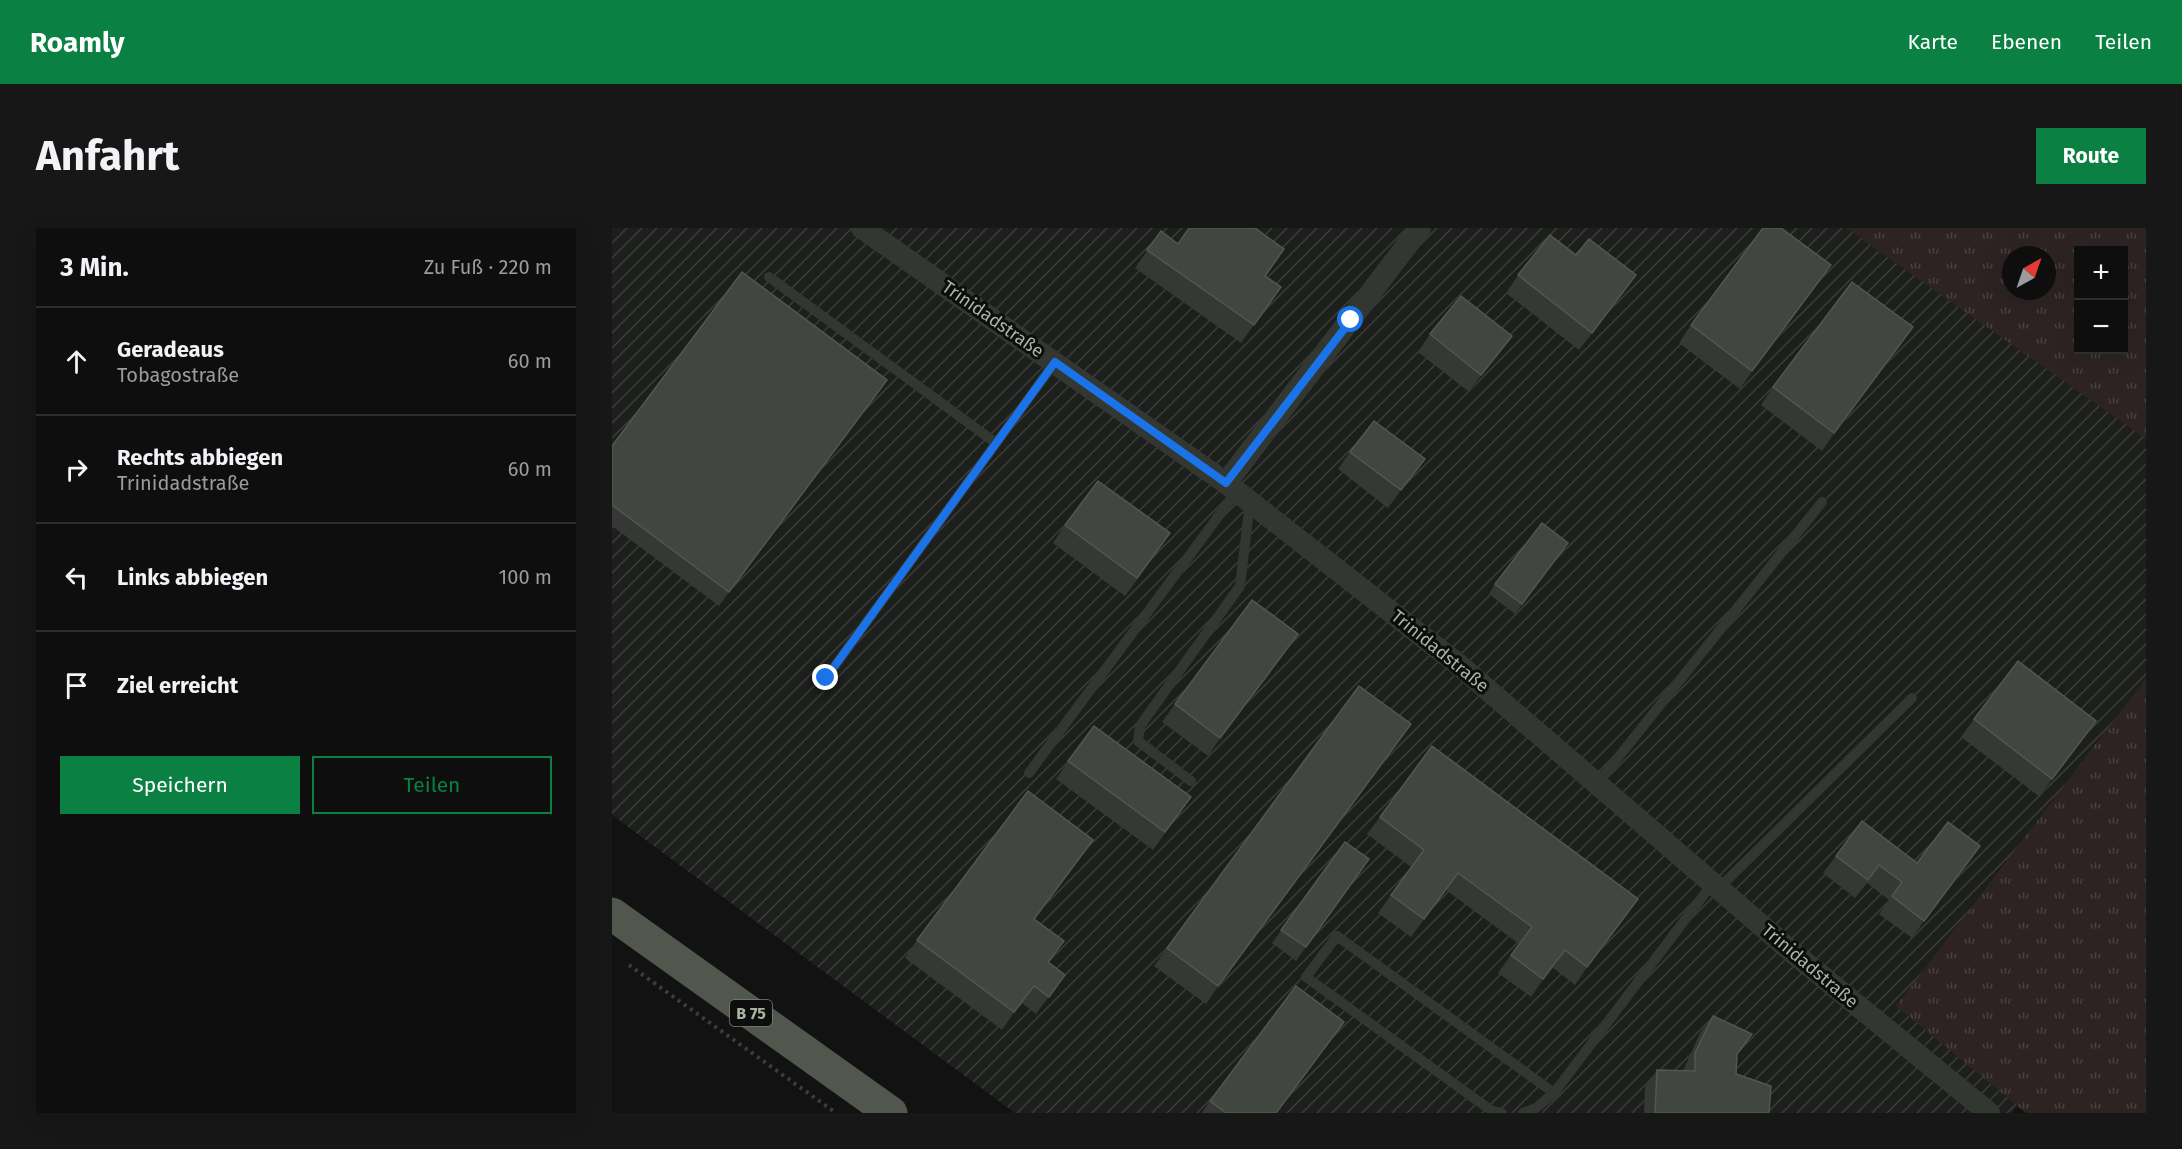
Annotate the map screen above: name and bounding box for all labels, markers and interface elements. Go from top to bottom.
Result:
text: Roamly [30,26,124,59]
text: Karte [1907,29,1958,55]
text: Ebenen [1991,29,2062,55]
text: Teilen [2095,29,2152,55]
button: Route [2036,128,2146,184]
text: Anfahrt [36,131,179,181]
north arrow [2002,246,2056,300]
map controls [2074,246,2128,354]
button: + [2074,246,2128,300]
text: 3 Min. [60,252,129,283]
text: Zu Fuß · 220 m [424,255,552,279]
street label: Trinidadstraße [938,276,1048,362]
button: − [2074,300,2128,354]
route start [1337,306,1363,332]
text: Geradeaus [117,336,224,363]
icon: ahead [60,345,93,378]
text: 60 m [508,349,552,373]
text: Tobagostraße [117,363,239,387]
text: Rechts abbiegen [117,444,283,471]
icon: right [60,453,93,486]
text: 60 m [508,457,552,481]
text: Trinidadstraße [117,471,249,495]
icon: left [60,561,93,594]
text: Links abbiegen [117,564,268,591]
text: 100 m [499,565,552,589]
street label: Trinidadstraße [1387,605,1493,697]
route end [812,664,838,690]
icon: arrive [60,669,93,702]
text: Ziel erreicht [117,672,238,699]
button: Speichern [60,756,300,814]
button: Teilen [312,756,552,814]
street label: Trinidadstraße [1757,919,1863,1013]
road number: B 75 [730,1000,772,1026]

